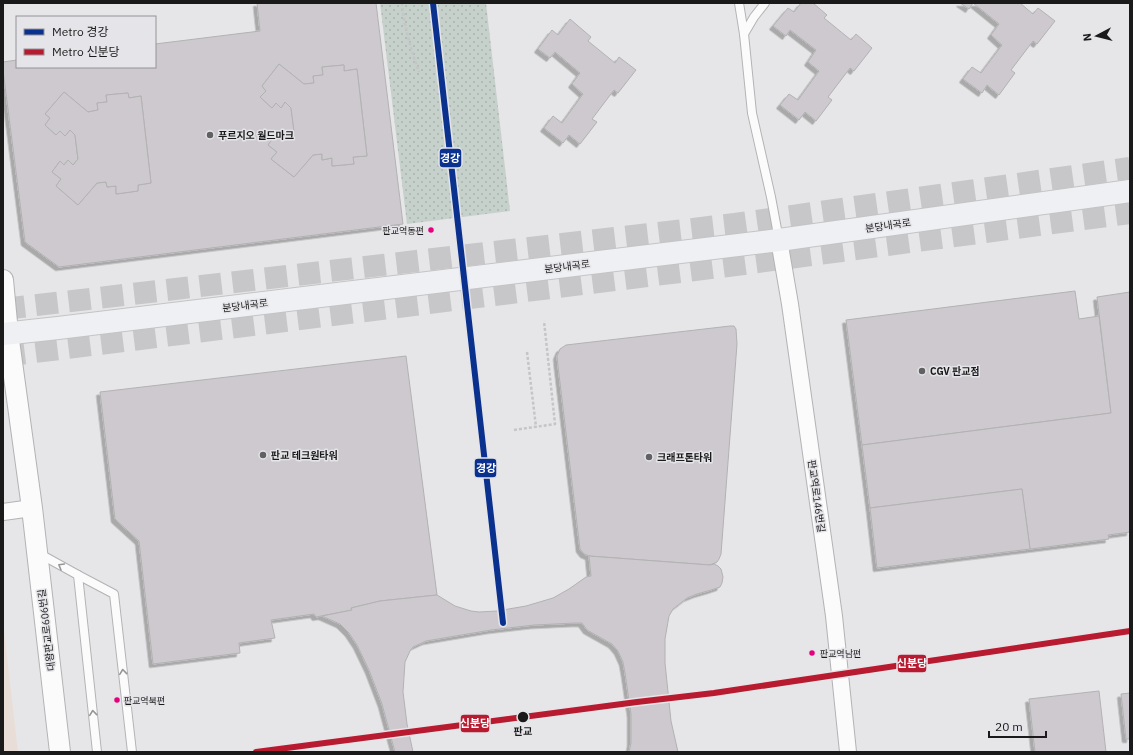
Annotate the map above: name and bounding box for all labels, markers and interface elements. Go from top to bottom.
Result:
legend [16,16,156,68]
north arrow [1077,16,1117,56]
text: Metro 경강 [52,24,109,39]
text: N [1080,32,1095,42]
text: Metro 신분당 [52,44,120,59]
place label: 푸르지오 월드마크 [218,129,294,142]
marker: 푸르지오 월드마크 [205,130,215,140]
line badge: 경강 [439,148,462,168]
text: 경강 [440,151,460,165]
street label: 분당내곡로 [864,216,912,235]
place label: 판교역동편 [383,225,424,236]
marker: 판교역동편 [426,225,436,235]
street label: 분당내곡로 [543,257,591,276]
street label: 분당내곡로 [221,296,269,315]
place label: CGV 판교점 [930,365,980,378]
marker: CGV 판교점 [917,366,927,376]
place label: 판교 테크원타워 [271,449,338,462]
marker: 판교 테크원타워 [258,450,268,460]
place label: 크래프톤타워 [657,451,712,464]
marker: 크래프톤타워 [644,452,654,462]
line badge: 경강 [474,458,497,478]
street label: 판교역로146번길 [805,459,828,533]
text: 경강 [476,461,496,475]
one-way arrow [58,563,65,570]
street label: 대왕판교로606번길 [35,588,58,672]
marker: 판교역남편 [807,648,817,658]
place label: 판교역남편 [820,648,861,659]
line badge: 신분당 [897,654,927,673]
text: 신분당 [897,656,927,670]
one-way arrow [119,668,128,675]
marker: 판교역북편 [112,695,122,705]
place label: 판교역북편 [124,695,165,706]
one-way arrow [89,710,98,716]
marker: 판교 [516,710,530,724]
scale bar [989,713,1046,739]
line badge: 신분당 [460,714,490,733]
text: 신분당 [460,716,490,730]
text: 20 m [995,719,1023,734]
place label: 판교 [514,725,532,738]

